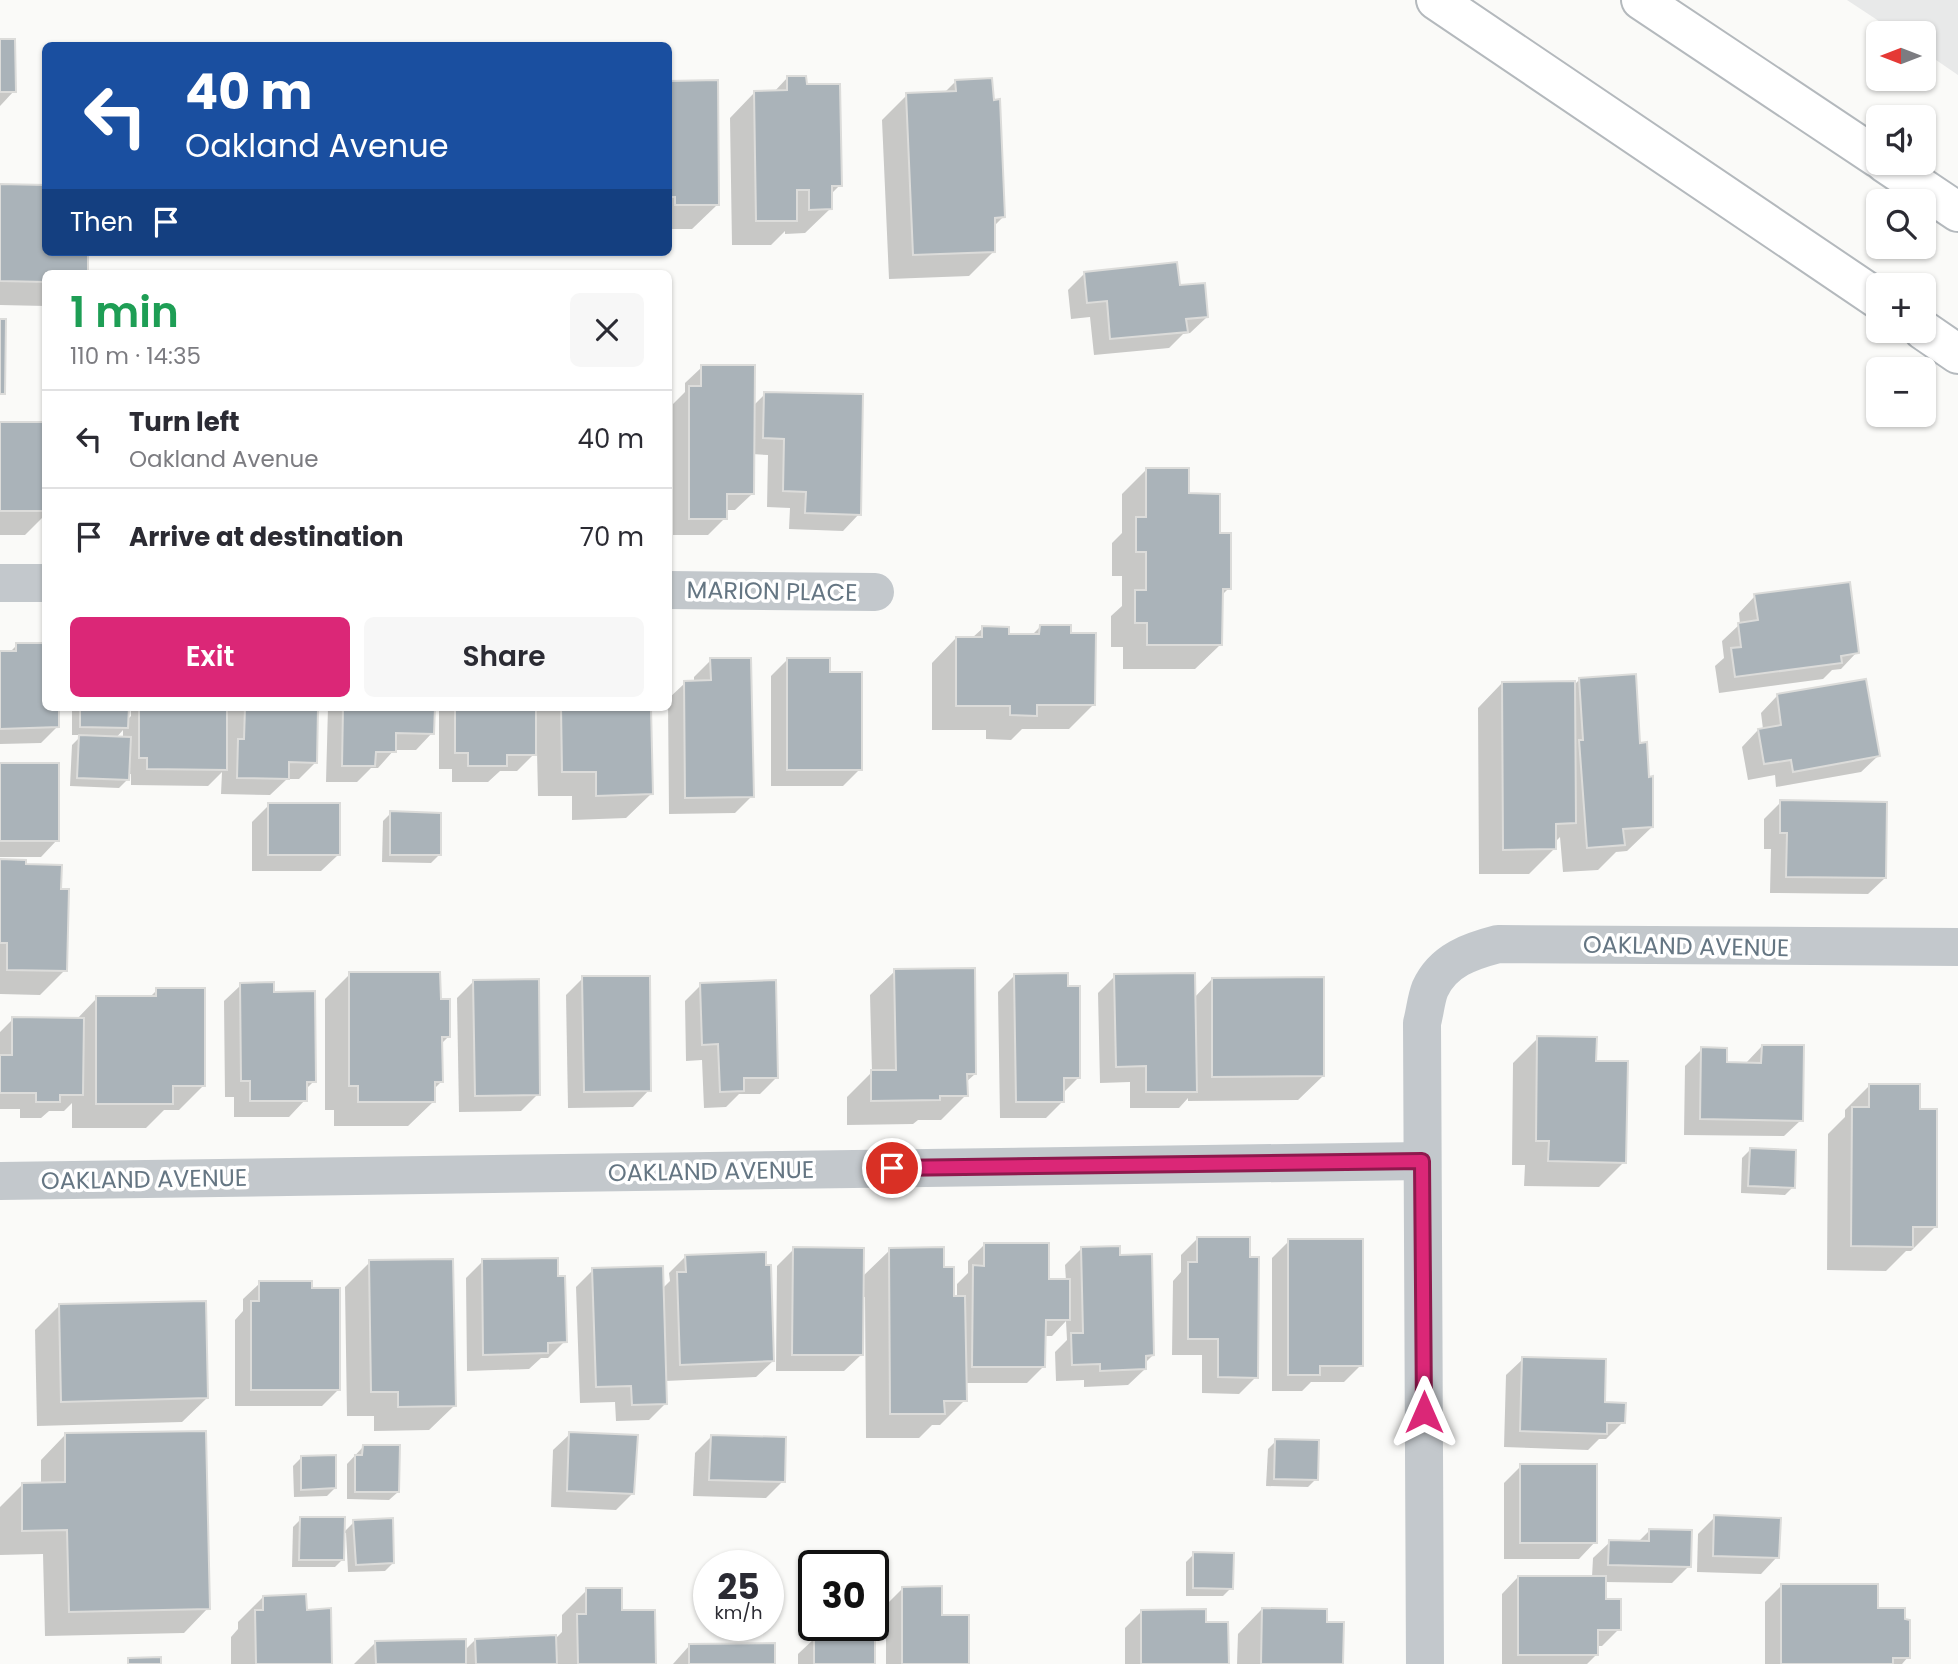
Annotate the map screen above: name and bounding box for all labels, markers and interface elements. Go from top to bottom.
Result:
north arrow [1866,21,1936,91]
map controls [1866,21,1936,427]
text: 40 m [185,58,312,126]
icon: left [70,70,161,161]
button: sound [1866,105,1936,175]
text: Oakland Avenue [185,123,449,168]
button: search [1866,189,1936,259]
icon: arrive [147,203,185,241]
text: Then [70,204,133,240]
button: + [1866,273,1936,343]
text: 1 min [70,283,179,342]
button: close [570,293,644,367]
text: 110 m · 14:35 [70,340,201,372]
button: − [1866,357,1936,427]
text: Turn left [129,404,240,440]
icon: left [70,420,108,458]
text: 40 m [578,421,644,457]
text: Oakland Avenue [129,443,318,475]
icon: arrive [70,518,108,556]
text: Arrive at destination [129,519,404,555]
text: 70 m [580,519,644,555]
street label: MARION PLACE [686,573,858,609]
button: Exit [70,617,350,697]
button: Share [364,617,644,697]
street label: OAKLAND AVENUE [1583,928,1789,964]
pin [862,1138,922,1198]
icon: arrive [873,1149,911,1187]
street label: OAKLAND AVENUE [608,1153,814,1189]
street label: OAKLAND AVENUE [41,1161,247,1197]
position arrow [1387,1375,1461,1449]
speed limit sign: 30 [798,1550,889,1641]
text: 25 [717,1562,760,1611]
text: km/h [715,1600,762,1625]

